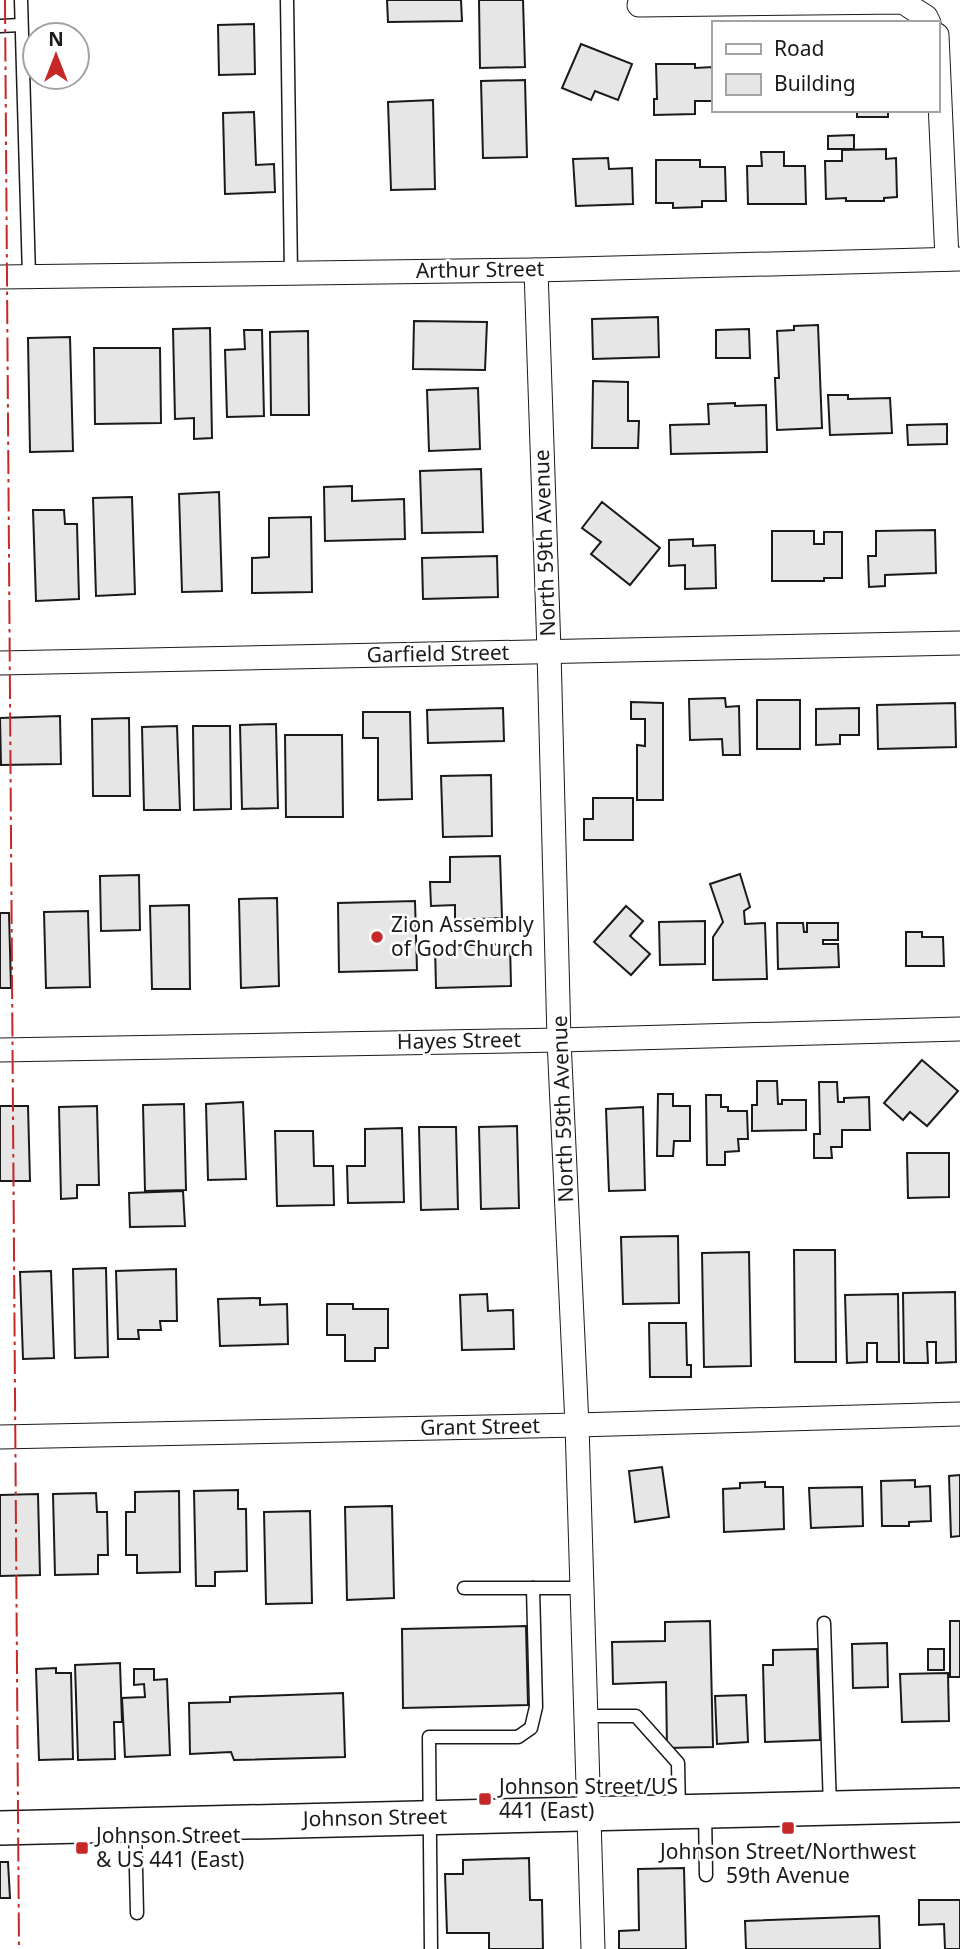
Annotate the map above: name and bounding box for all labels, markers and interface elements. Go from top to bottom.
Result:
north arrow [21,21,91,91]
legend [712,21,939,112]
text: N [48,26,64,52]
text: Road [774,34,824,62]
text: Building [774,69,856,97]
street label: Arthur Street [416,254,545,284]
street label: North 59th Avenue [527,449,561,637]
street label: Garfield Street [366,638,510,668]
place label: Zion Assembly of God Church [391,910,534,962]
marker: Zion Assembly of God Church [369,929,385,945]
street label: North 59th Avenue [545,1015,579,1203]
street label: Hayes Street [397,1025,522,1055]
street label: Grant Street [420,1411,541,1441]
place label: Johnson Street/US 441 (East) [497,1772,678,1824]
marker: Johnson Street/US 441 (East) [477,1791,493,1807]
street label: Johnson Street [301,1802,448,1832]
marker: Johnson Street/Northwest 59th Avenue [780,1820,796,1836]
place label: Johnson Street & US 441 (East) [94,1821,244,1873]
place label: Johnson Street/Northwest 59th Avenue [658,1837,916,1889]
marker: Johnson Street & US 441 (East) [74,1840,90,1856]

